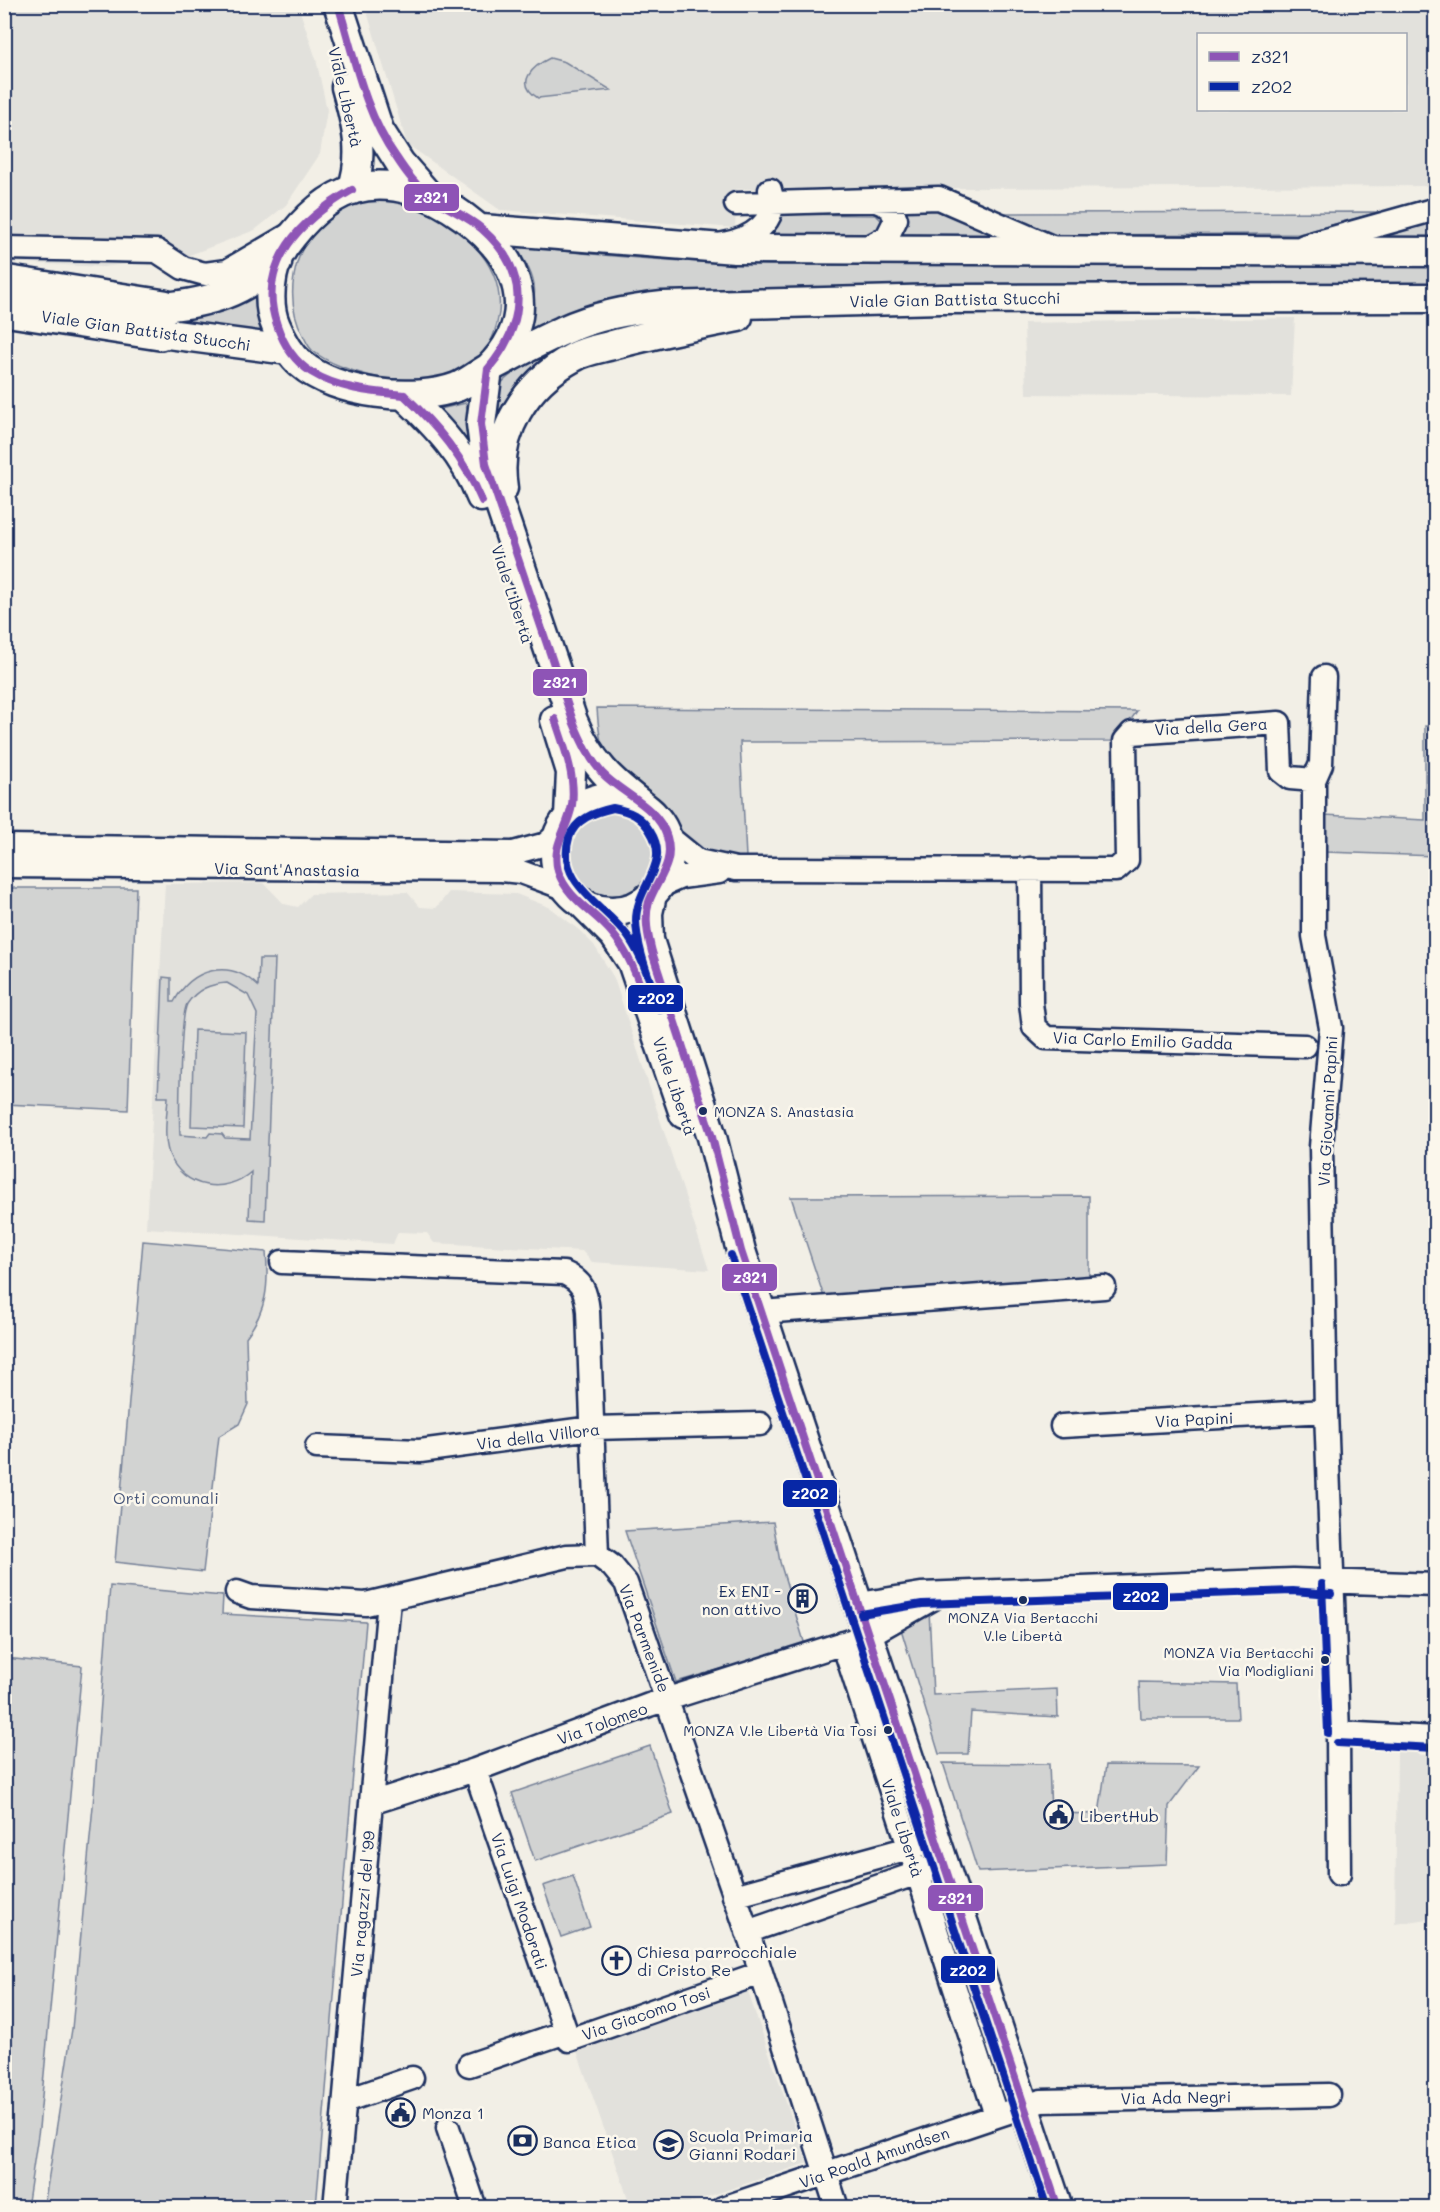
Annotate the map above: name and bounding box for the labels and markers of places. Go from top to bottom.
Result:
place label: MONZA S. Anastasia [714,1102,854,1121]
marker: MONZA S. Anastasia [697,1105,709,1117]
place label: Ex ENI - non attivo [702,1580,781,1619]
building icon: Ex ENI - non attivo [786,1583,818,1615]
marker: MONZA Via Bertacchi V.le Libertà [1017,1594,1029,1606]
place label: MONZA Via Bertacchi V.le Libertà [948,1608,1098,1645]
place label: MONZA Via Bertacchi Via Modigliani [1163,1643,1314,1680]
marker: MONZA Via Bertacchi Via Modigliani [1319,1654,1331,1666]
place label: MONZA V.le Libertà Via Tosi [683,1721,877,1740]
marker: MONZA V.le Libertà Via Tosi [882,1724,894,1736]
public building icon: LibertHub [1043,1799,1075,1831]
place label: LibertHub [1080,1805,1159,1826]
place label: Chiesa parrocchiale di Cristo Re [637,1941,797,1980]
church icon: Chiesa parrocchiale di Cristo Re [600,1944,632,1976]
public building icon: Monza 1 [385,2096,417,2128]
place label: Monza 1 [422,2102,484,2123]
bank icon: Banca Etica [506,2125,538,2157]
place label: Scuola Primaria Gianni Rodari [689,2125,813,2164]
school or university icon: Scuola Primaria Gianni Rodari [652,2128,684,2160]
place label: Banca Etica [543,2131,637,2152]

